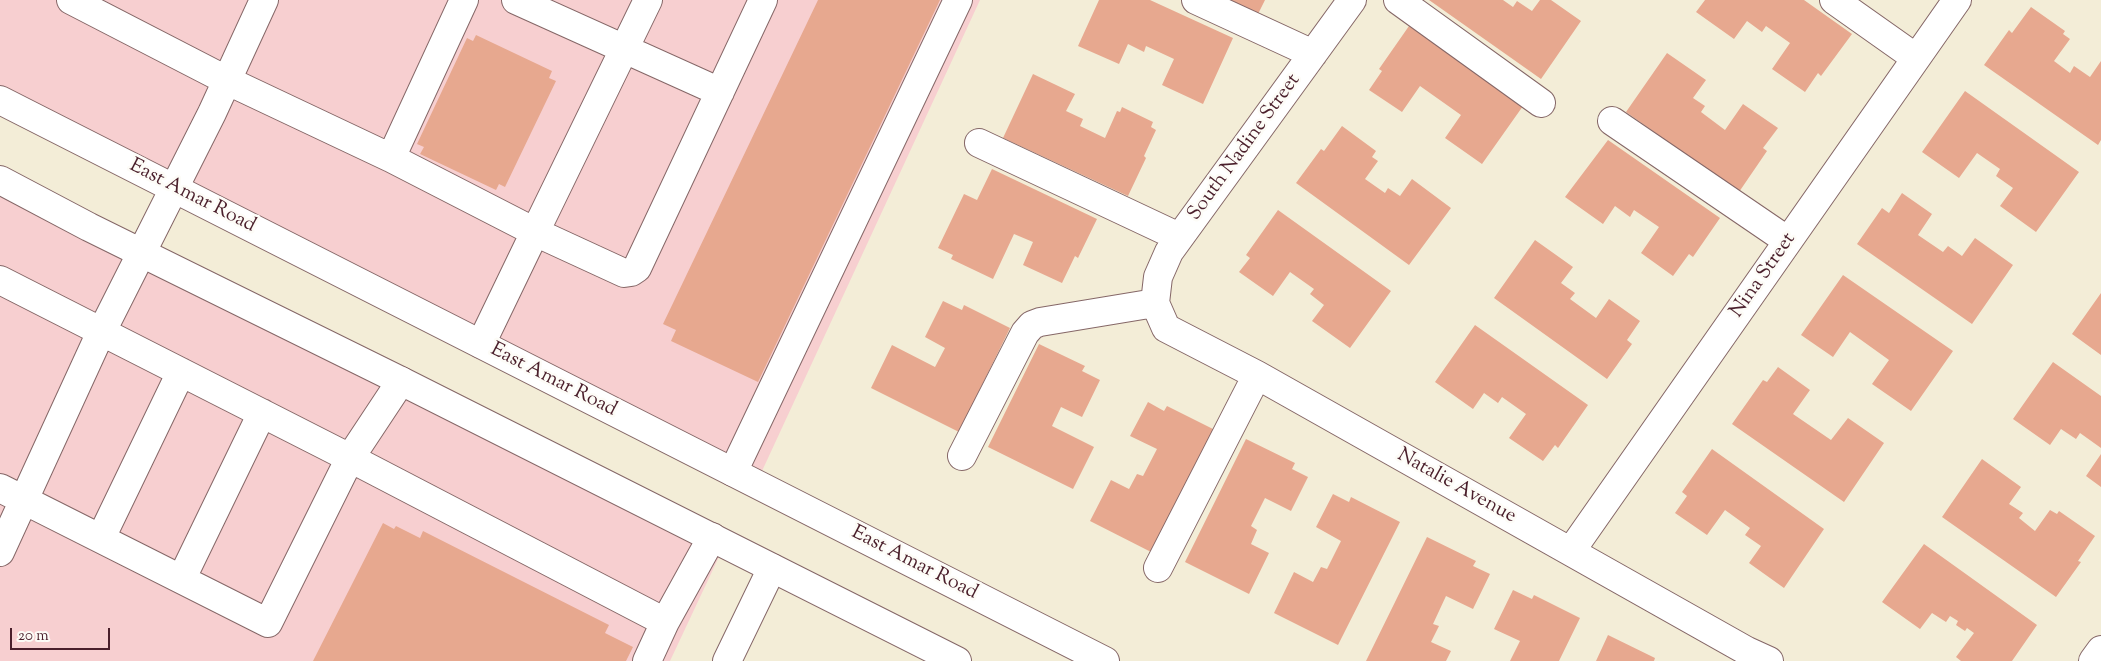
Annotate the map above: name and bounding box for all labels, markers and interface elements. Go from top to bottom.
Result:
street label: South Nadine Street [1184,70,1306,226]
street label: East Amar Road [125,155,259,239]
street label: Nina Street [1726,229,1802,323]
street label: East Amar Road [486,339,620,423]
street label: Natalie Avenue [1392,444,1520,530]
street label: East Amar Road [847,522,981,606]
scale bar [12,618,112,650]
text: 20 m [18,626,49,647]

